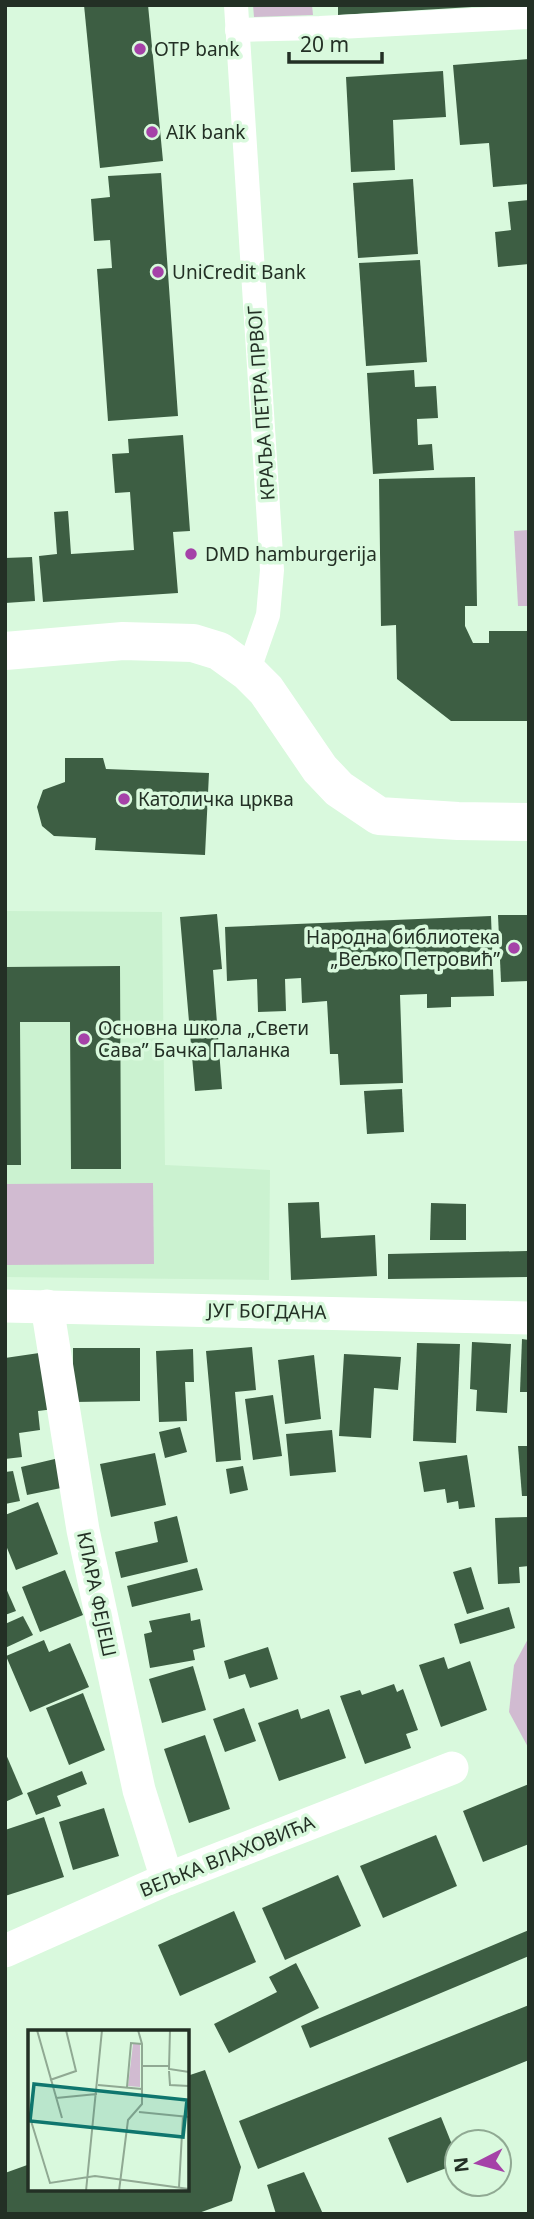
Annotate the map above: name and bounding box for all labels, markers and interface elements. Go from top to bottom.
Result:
scale bar [289,21,382,65]
text: 20 m [300,30,349,58]
place label: OTP bank [154,36,240,62]
marker: OTP bank [132,41,148,57]
place label: AIK bank [166,119,246,145]
marker: AIK bank [144,124,160,140]
place label: UniCredit Bank [172,259,306,285]
marker: UniCredit Bank [150,264,166,280]
street label: КРАЉА ПЕТРА ПРВОГ [241,304,281,501]
place label: DMD hamburgerija [205,541,377,567]
marker: DMD hamburgerija [183,546,199,562]
place label: Католичка црква [138,786,294,812]
marker: Католичка црква [116,791,132,807]
place label: Народна библиотека „Вељко Петровић” [306,924,500,972]
marker: Народна библиотека „Вељко Петровић” [506,940,522,956]
place label: Основна школа „Свети Сава” Бачка Паланка [98,1015,309,1063]
marker: Основна школа „Свети Сава” Бачка Паланка [76,1031,92,1047]
street label: ЈУГ БОГДАНА [205,1297,328,1325]
street label: КЛАРА ФЕЈЕШ [71,1529,123,1659]
street label: ВЕЉКА ВЛАХОВИЋА [136,1809,319,1903]
inset map [28,2030,189,2191]
north arrow [443,2128,513,2198]
text: N [447,2156,475,2174]

